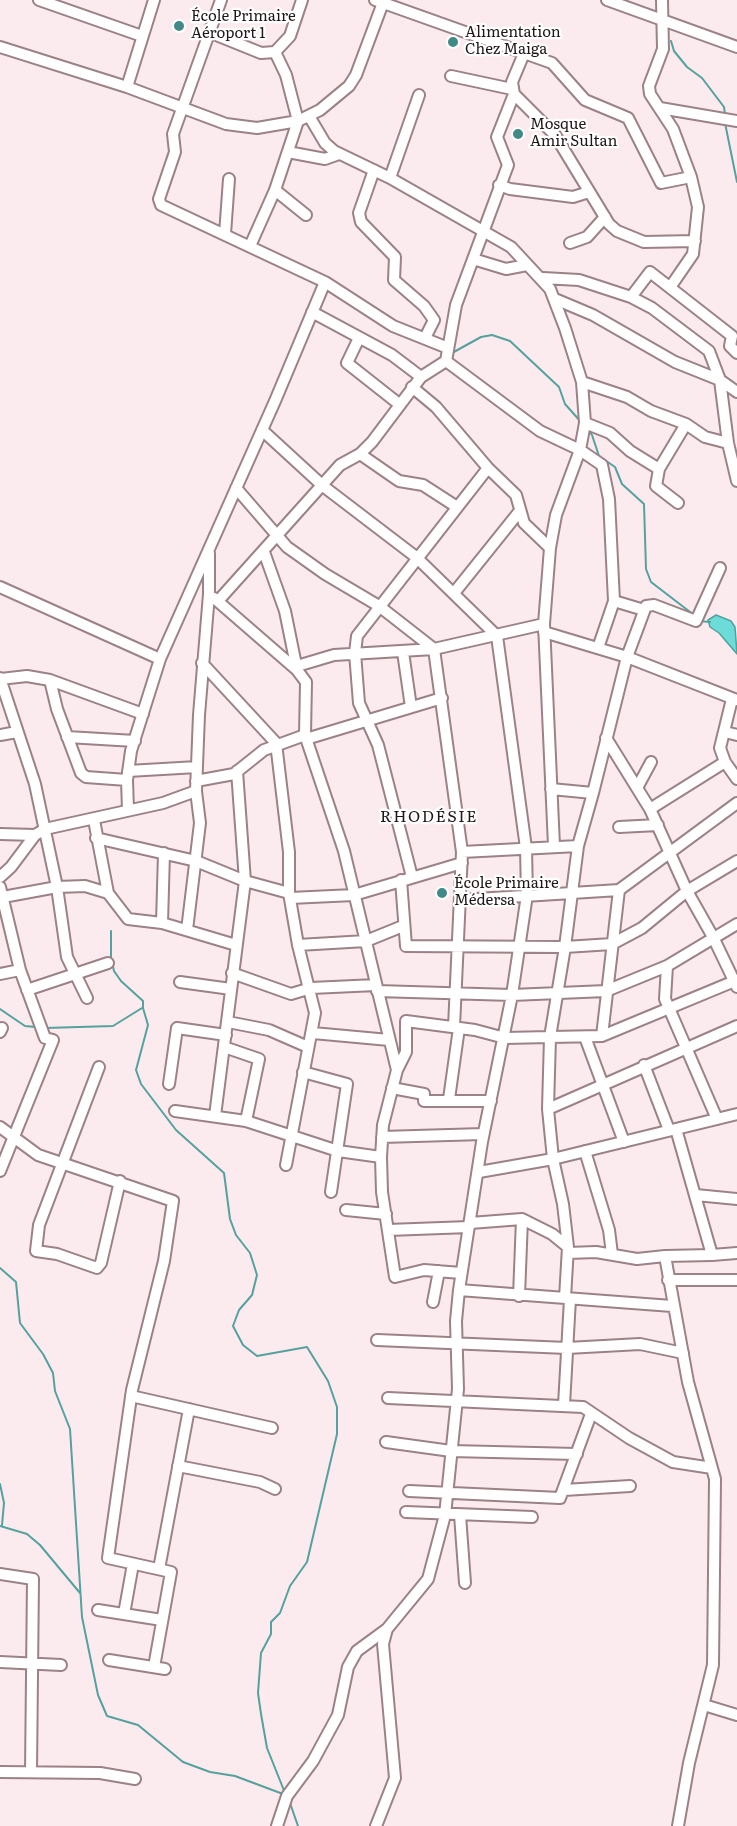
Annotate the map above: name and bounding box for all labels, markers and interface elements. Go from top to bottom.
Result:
place label: École Primaire Aéroport 1 [191,8,296,43]
marker: École Primaire Aéroport 1 [172,19,186,33]
place label: Alimentation Chez Maiga [465,24,561,59]
marker: Alimentation Chez Maiga [446,35,460,49]
place label: Mosque Amir Sultan [530,116,617,151]
marker: Mosque Amir Sultan [511,127,525,141]
district label: RHODÉSIE [380,807,478,827]
place label: École Primaire Médersa [454,875,559,910]
marker: École Primaire Médersa [435,886,449,900]

